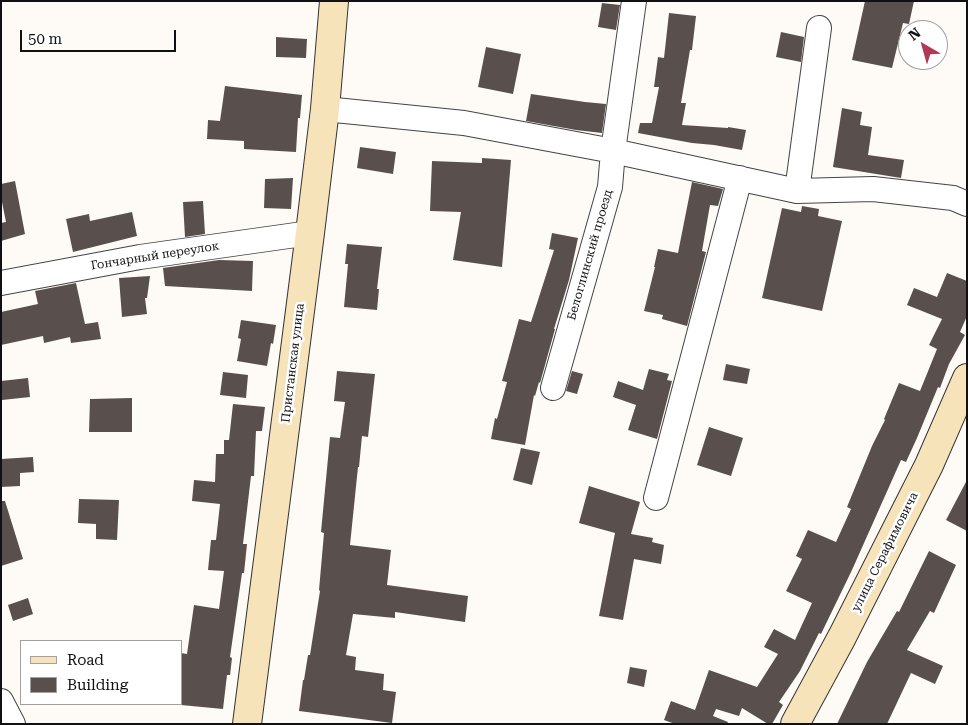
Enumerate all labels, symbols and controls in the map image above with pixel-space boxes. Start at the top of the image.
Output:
scale bar [22,20,179,52]
north arrow [898,20,948,70]
text: N [905,24,924,44]
text: 50 m [28,30,62,48]
street label: Белоглинский проезд [564,188,616,322]
street label: Гончарный переулок [90,239,220,273]
street label: Пристанская улица [279,302,307,424]
street label: улица Серафимовича [849,490,921,614]
legend [20,640,182,705]
text: Road [67,651,104,669]
text: Building [67,676,128,694]

